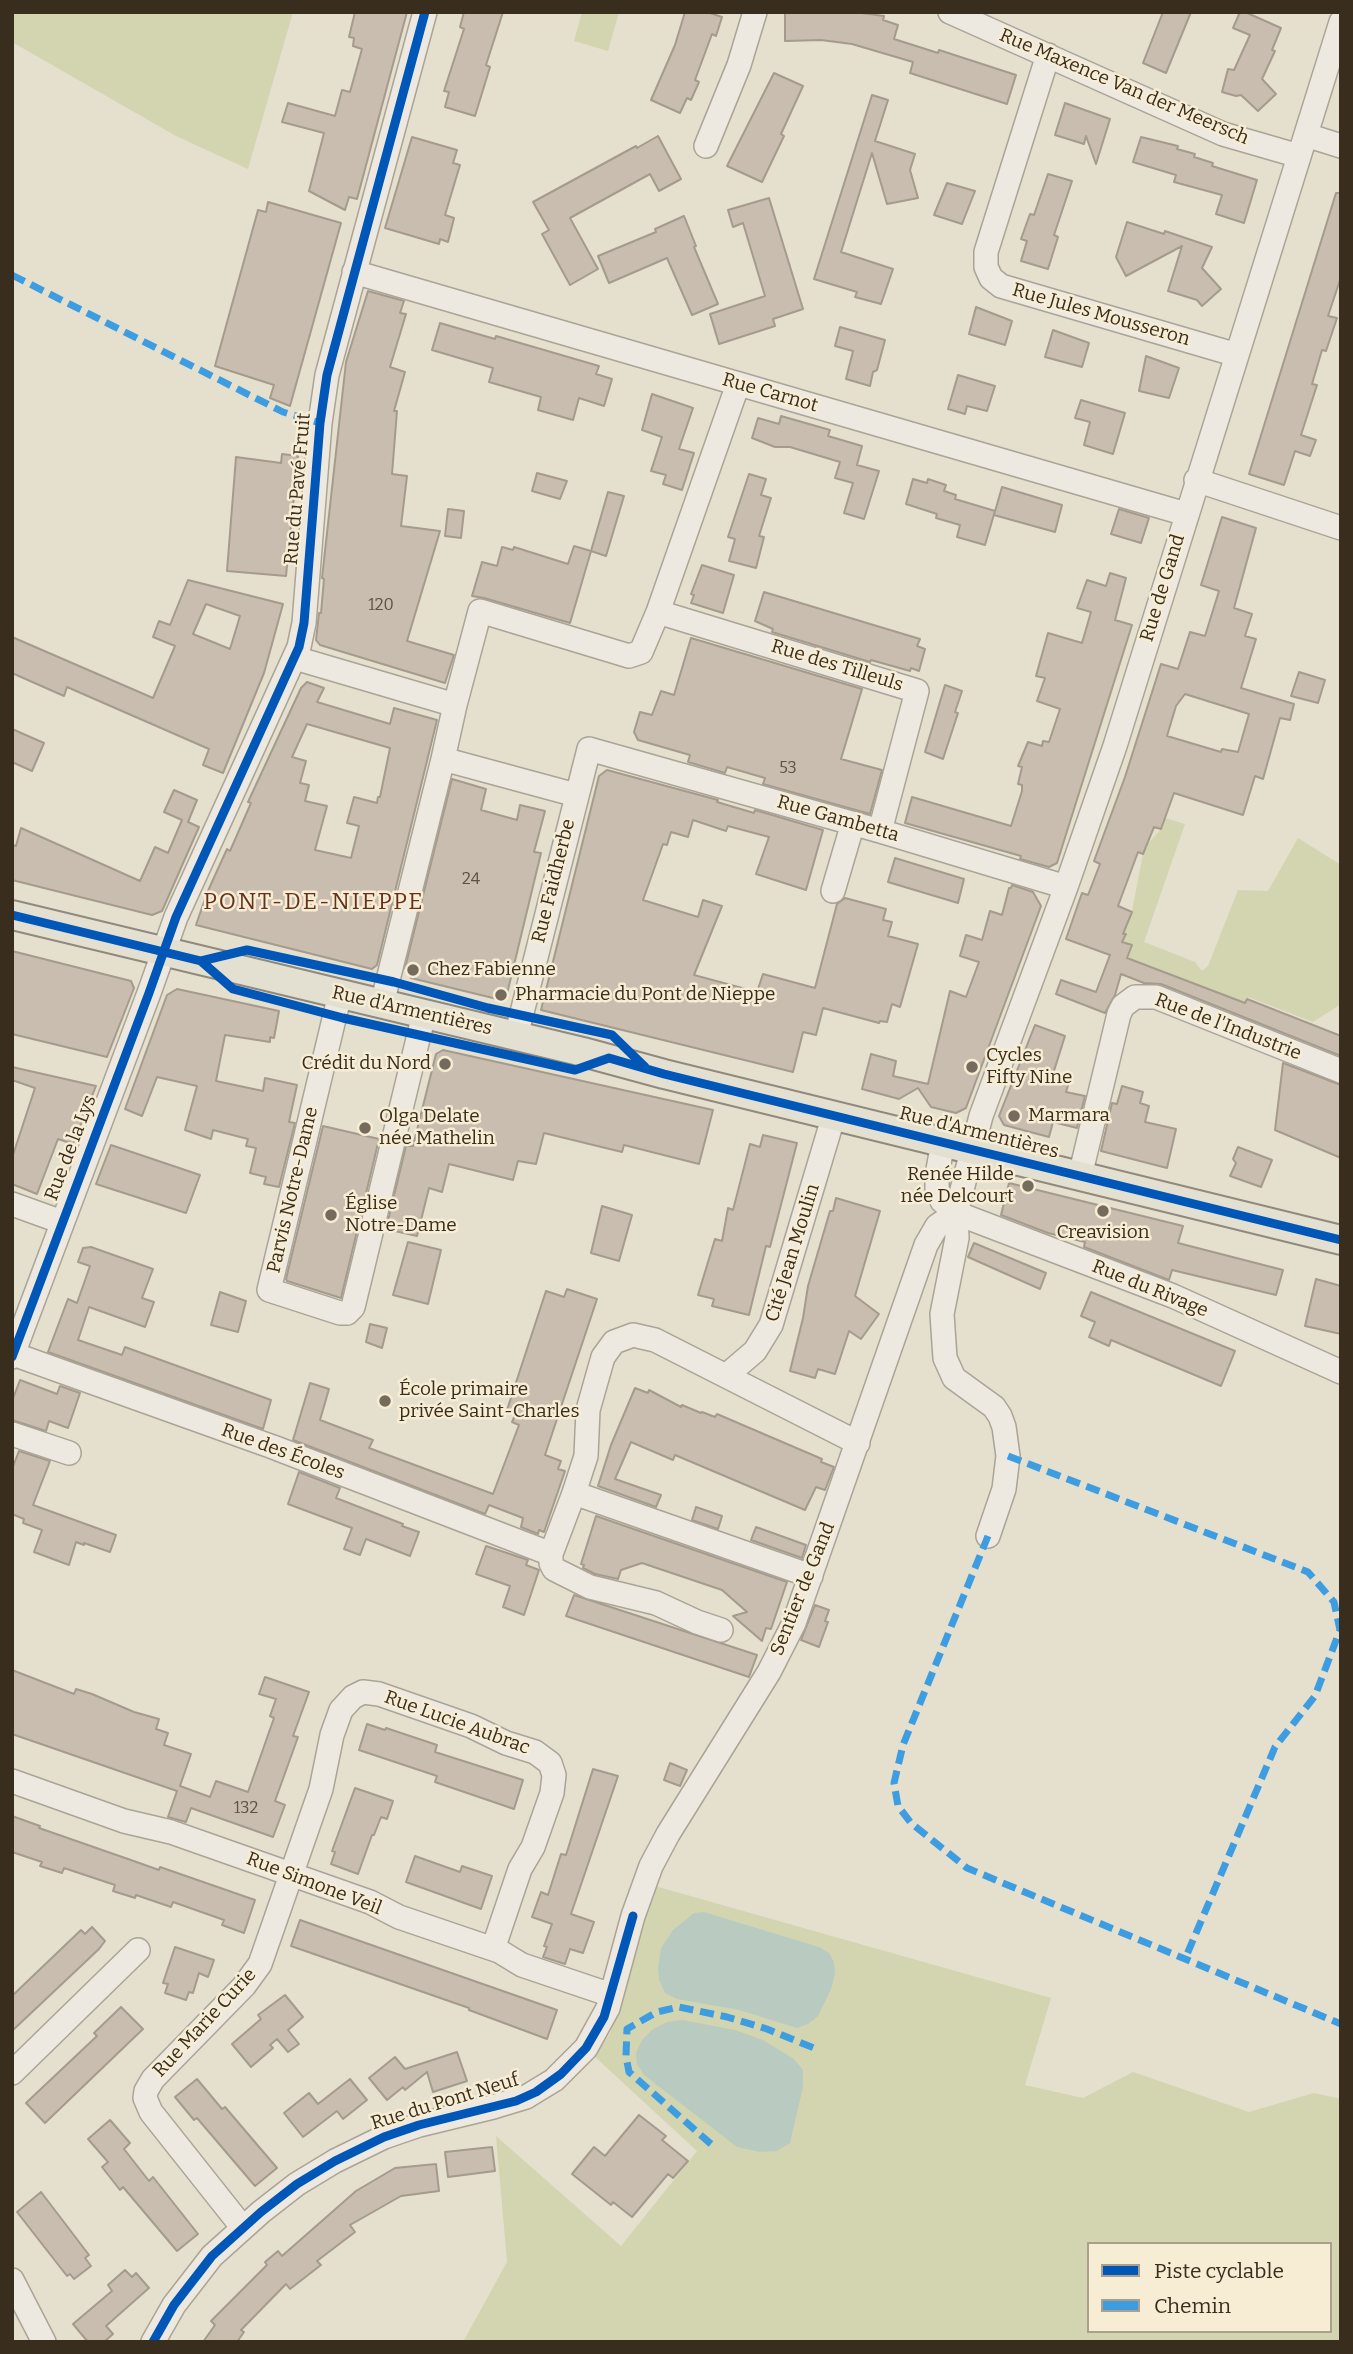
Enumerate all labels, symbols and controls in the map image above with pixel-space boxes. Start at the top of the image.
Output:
street label: Rue Maxence Van der Meersch [996,24,1252,150]
street label: Rue Jules Mousseron [1010,279,1192,351]
street label: Rue Carnot [720,368,820,418]
street label: Rue du Pavé Fruit [280,412,316,566]
street label: Rue de Gand [1136,532,1190,644]
house number: 120 [368,596,394,616]
street label: Rue des Tilleuls [768,635,906,697]
house number: 53 [779,759,797,779]
street label: Rue Gambetta [774,791,902,847]
street label: Rue Faidherbe [528,817,580,945]
house number: 24 [462,870,480,890]
district label: PONT-DE-NIEPPE [205,889,423,917]
place label: Chez Fabienne [427,959,556,981]
marker: Chez Fabienne [405,962,421,978]
street label: Rue d'Armentières [330,981,494,1041]
place label: Pharmacie du Pont de Nieppe [515,984,775,1006]
marker: Pharmacie du Pont de Nieppe [493,987,509,1003]
street label: Rue de l'Industrie [1152,989,1304,1065]
place label: Cycles Fifty Nine [986,1045,1073,1089]
place label: Crédit du Nord [302,1053,431,1075]
marker: Crédit du Nord [437,1056,453,1072]
marker: Cycles Fifty Nine [964,1059,980,1075]
street label: Rue de la Lys [40,1092,102,1204]
street label: Rue d'Armentières [897,1102,1061,1164]
street label: Parvis Notre-Dame [263,1105,323,1275]
place label: Marmara [1028,1105,1110,1127]
place label: Olga Delate née Mathelin [379,1106,495,1150]
marker: Marmara [1006,1108,1022,1124]
marker: Olga Delate née Mathelin [357,1120,373,1136]
place label: Renée Hilde née Delcourt [901,1164,1014,1208]
marker: Renée Hilde née Delcourt [1020,1178,1036,1194]
street label: Cité Jean Moulin [761,1181,825,1325]
place label: Église Notre-Dame [345,1193,457,1237]
marker: Creavision [1095,1203,1111,1219]
marker: Église Notre-Dame [323,1207,339,1223]
place label: Creavision [1056,1222,1150,1244]
street label: Rue du Rivage [1089,1255,1211,1323]
place label: École primaire privée Saint-Charles [399,1379,580,1423]
marker: École primaire privée Saint-Charles [377,1393,393,1409]
street label: Rue des Écoles [218,1419,348,1485]
street label: Sentier de Gand [766,1519,840,1659]
street label: Rue Lucie Aubrac [381,1686,533,1760]
house number: 132 [234,1799,258,1819]
street label: Rue Simone Veil [243,1848,385,1920]
street label: Rue Marie Curie [149,1964,261,2082]
street label: Rue du Pont Neuf [368,2069,522,2135]
legend [1087,2242,1332,2333]
text: Piste cyclable [1154,2258,1284,2284]
text: Chemin [1154,2293,1231,2319]

